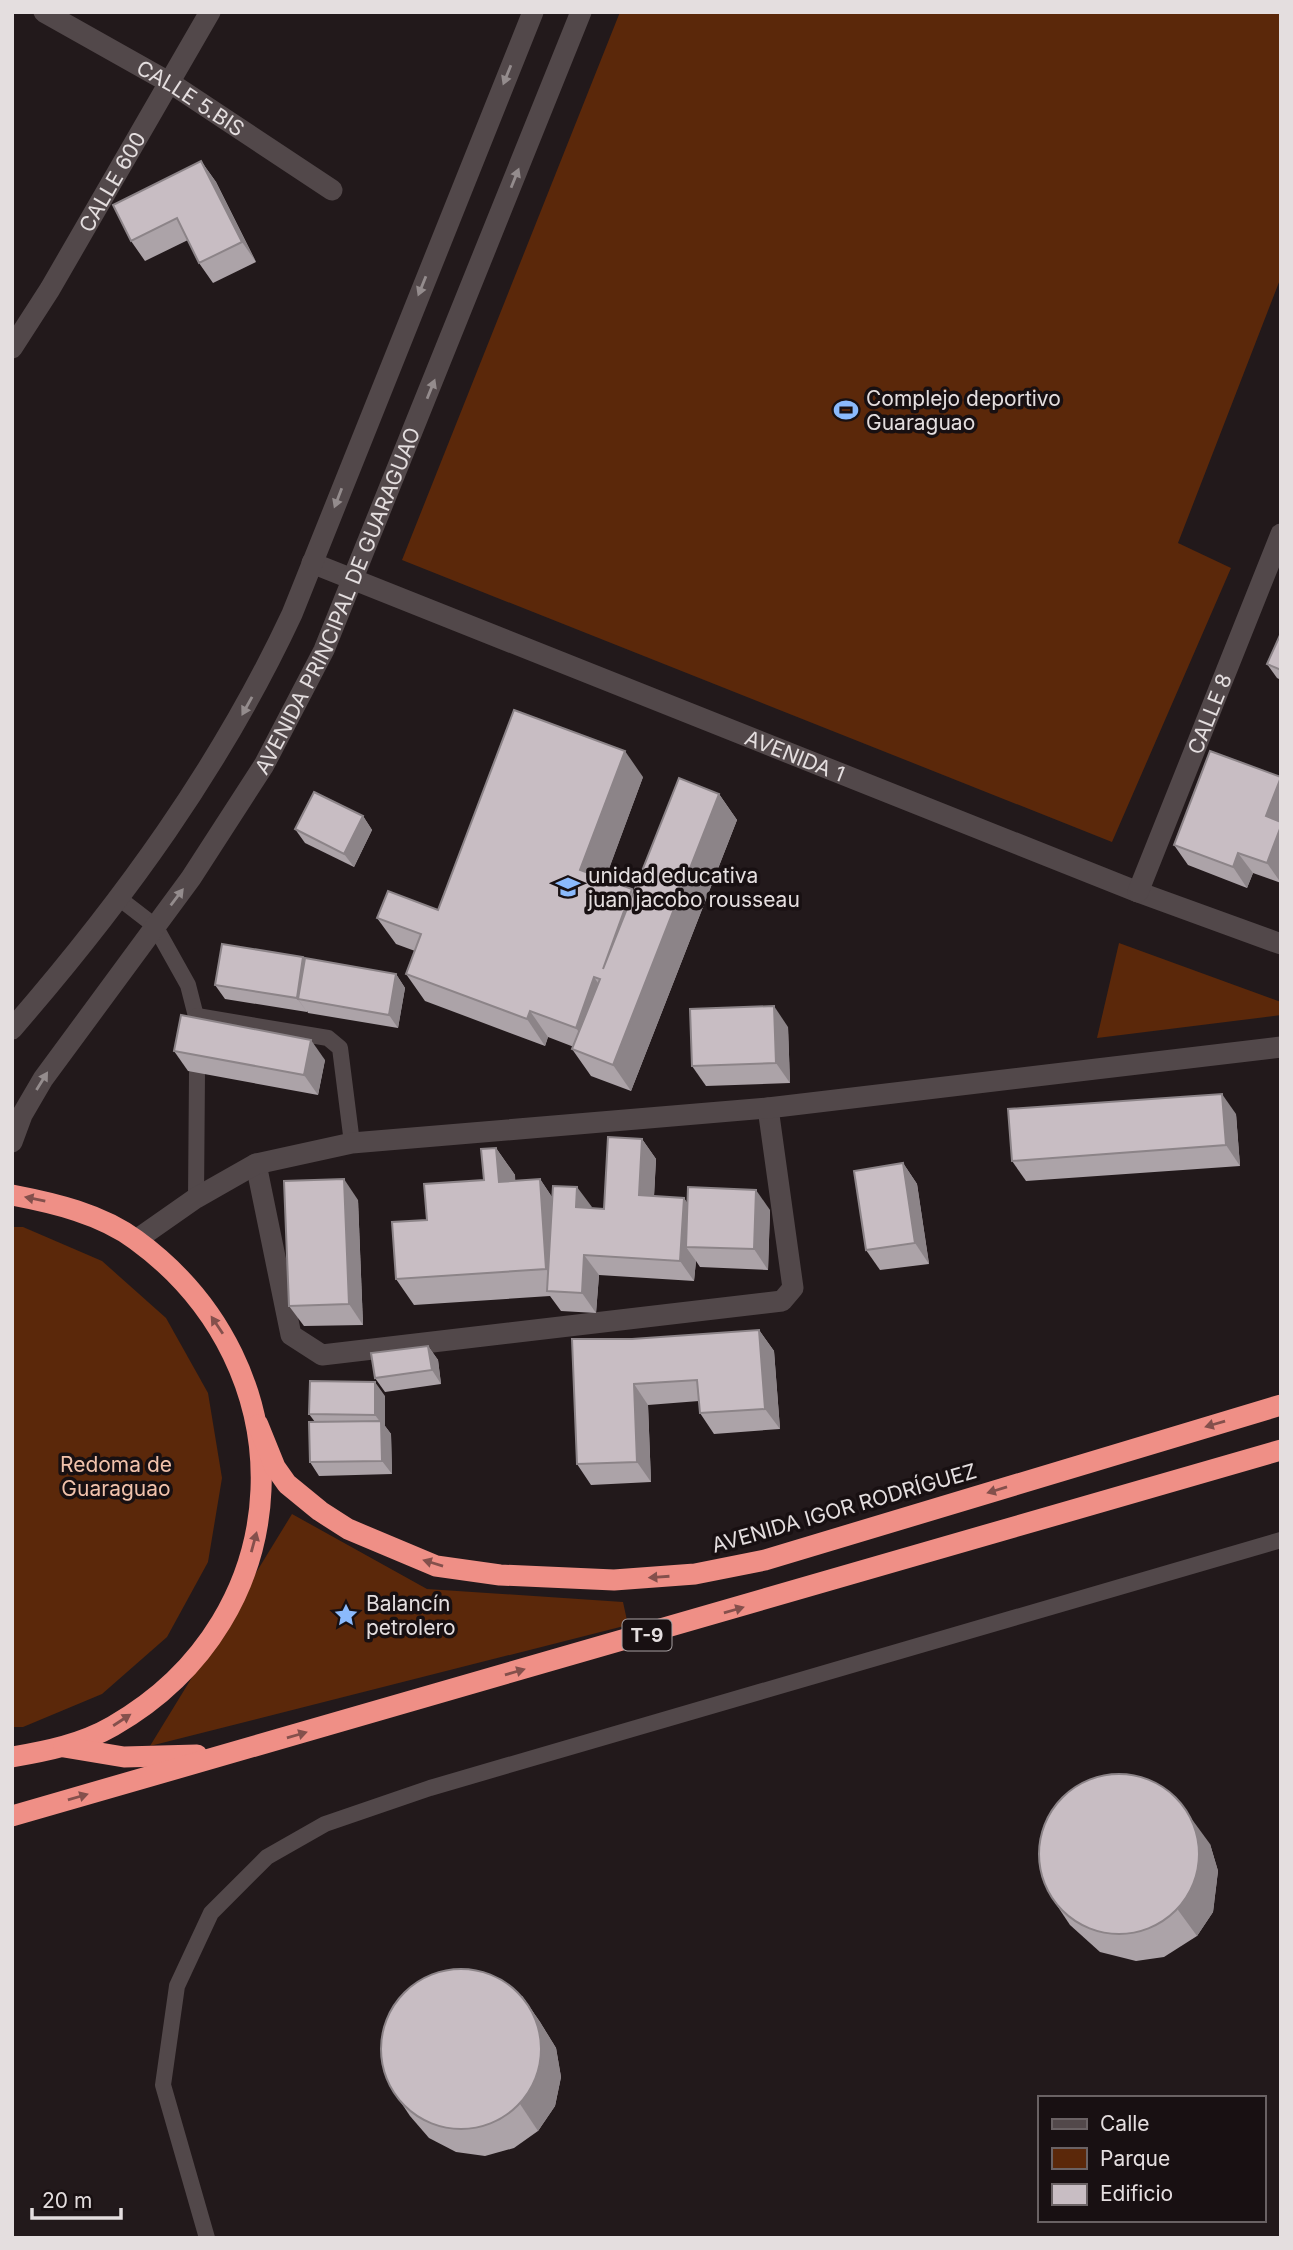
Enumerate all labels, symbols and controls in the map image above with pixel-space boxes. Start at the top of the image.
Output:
street label: CALLE 5.BIS [132,54,249,141]
one-way arrow [502,65,513,86]
street label: CALLE 600 [73,127,151,236]
one-way arrow [510,167,521,188]
one-way arrow [416,276,427,297]
one-way arrow [425,379,437,399]
place label: Complejo deportivo Guaraguao [866,386,1061,435]
sports icon: Complejo deportivo Guaraguao [832,396,860,424]
street label: AVENIDA PRINCIPAL DE GUARAGUAO [249,423,425,779]
one-way arrow [332,487,343,508]
street label: CALLE 8 [1182,670,1237,758]
one-way arrow [241,696,253,716]
street label: AVENIDA 1 [742,724,849,786]
place label: unidad educativa juan jacobo rousseau [587,863,800,912]
school or university icon: unidad educativa juan jacobo rousseau [554,873,582,901]
one-way arrow [169,889,184,907]
one-way arrow [36,1071,49,1091]
one-way arrow [24,1194,46,1205]
one-way arrow [210,1316,224,1334]
one-way arrow [1204,1419,1226,1430]
park label: Redoma de Guaraguao [60,1452,172,1501]
street label: AVENIDA IGOR RODRÍGUEZ [708,1457,979,1558]
one-way arrow [987,1485,1008,1495]
one-way arrow [250,1532,260,1553]
one-way arrow [423,1558,444,1568]
one-way arrow [648,1572,670,1583]
place label: Balancín petrolero [366,1591,456,1640]
place icon: Balancín petrolero [332,1601,360,1629]
one-way arrow [724,1604,745,1614]
road number: T-9 [622,1620,672,1651]
one-way arrow [505,1667,526,1677]
one-way arrow [113,1713,132,1726]
one-way arrow [286,1729,307,1739]
one-way arrow [68,1792,89,1802]
legend [1038,2096,1265,2222]
text: Calle [1100,2111,1150,2136]
text: Parque [1100,2146,1170,2171]
scale bar [32,2176,121,2220]
text: Edificio [1100,2181,1173,2206]
text: 20 m [42,2188,92,2213]

